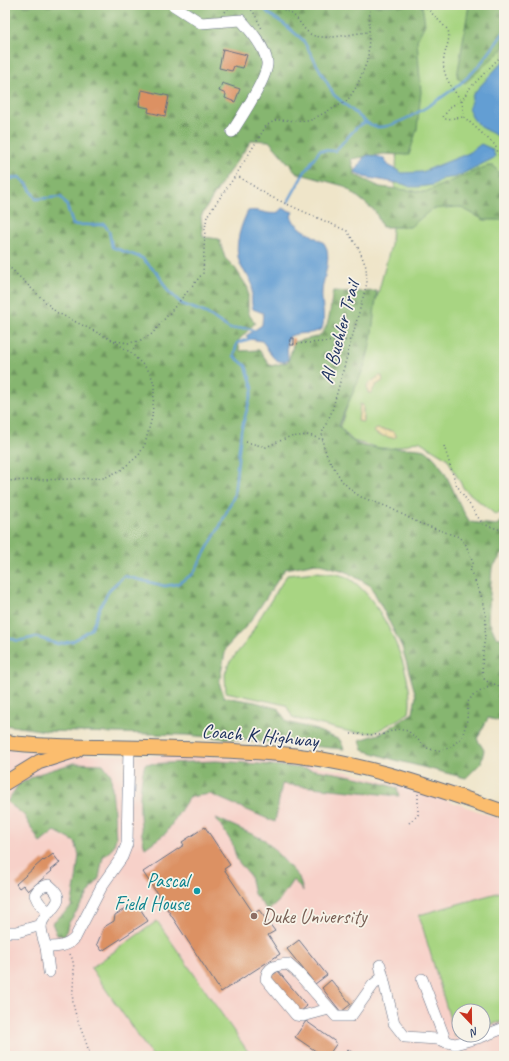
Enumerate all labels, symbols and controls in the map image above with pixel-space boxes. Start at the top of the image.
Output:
street label: Al Buehler Trail [314,275,366,386]
street label: Coach K Highway [201,718,321,753]
place label: Pascal Field House [114,868,193,916]
marker: Pascal Field House [192,886,202,896]
place label: Duke University [262,904,369,929]
marker: Duke University [249,911,259,921]
north arrow [451,1003,491,1043]
text: N [467,1025,481,1041]

